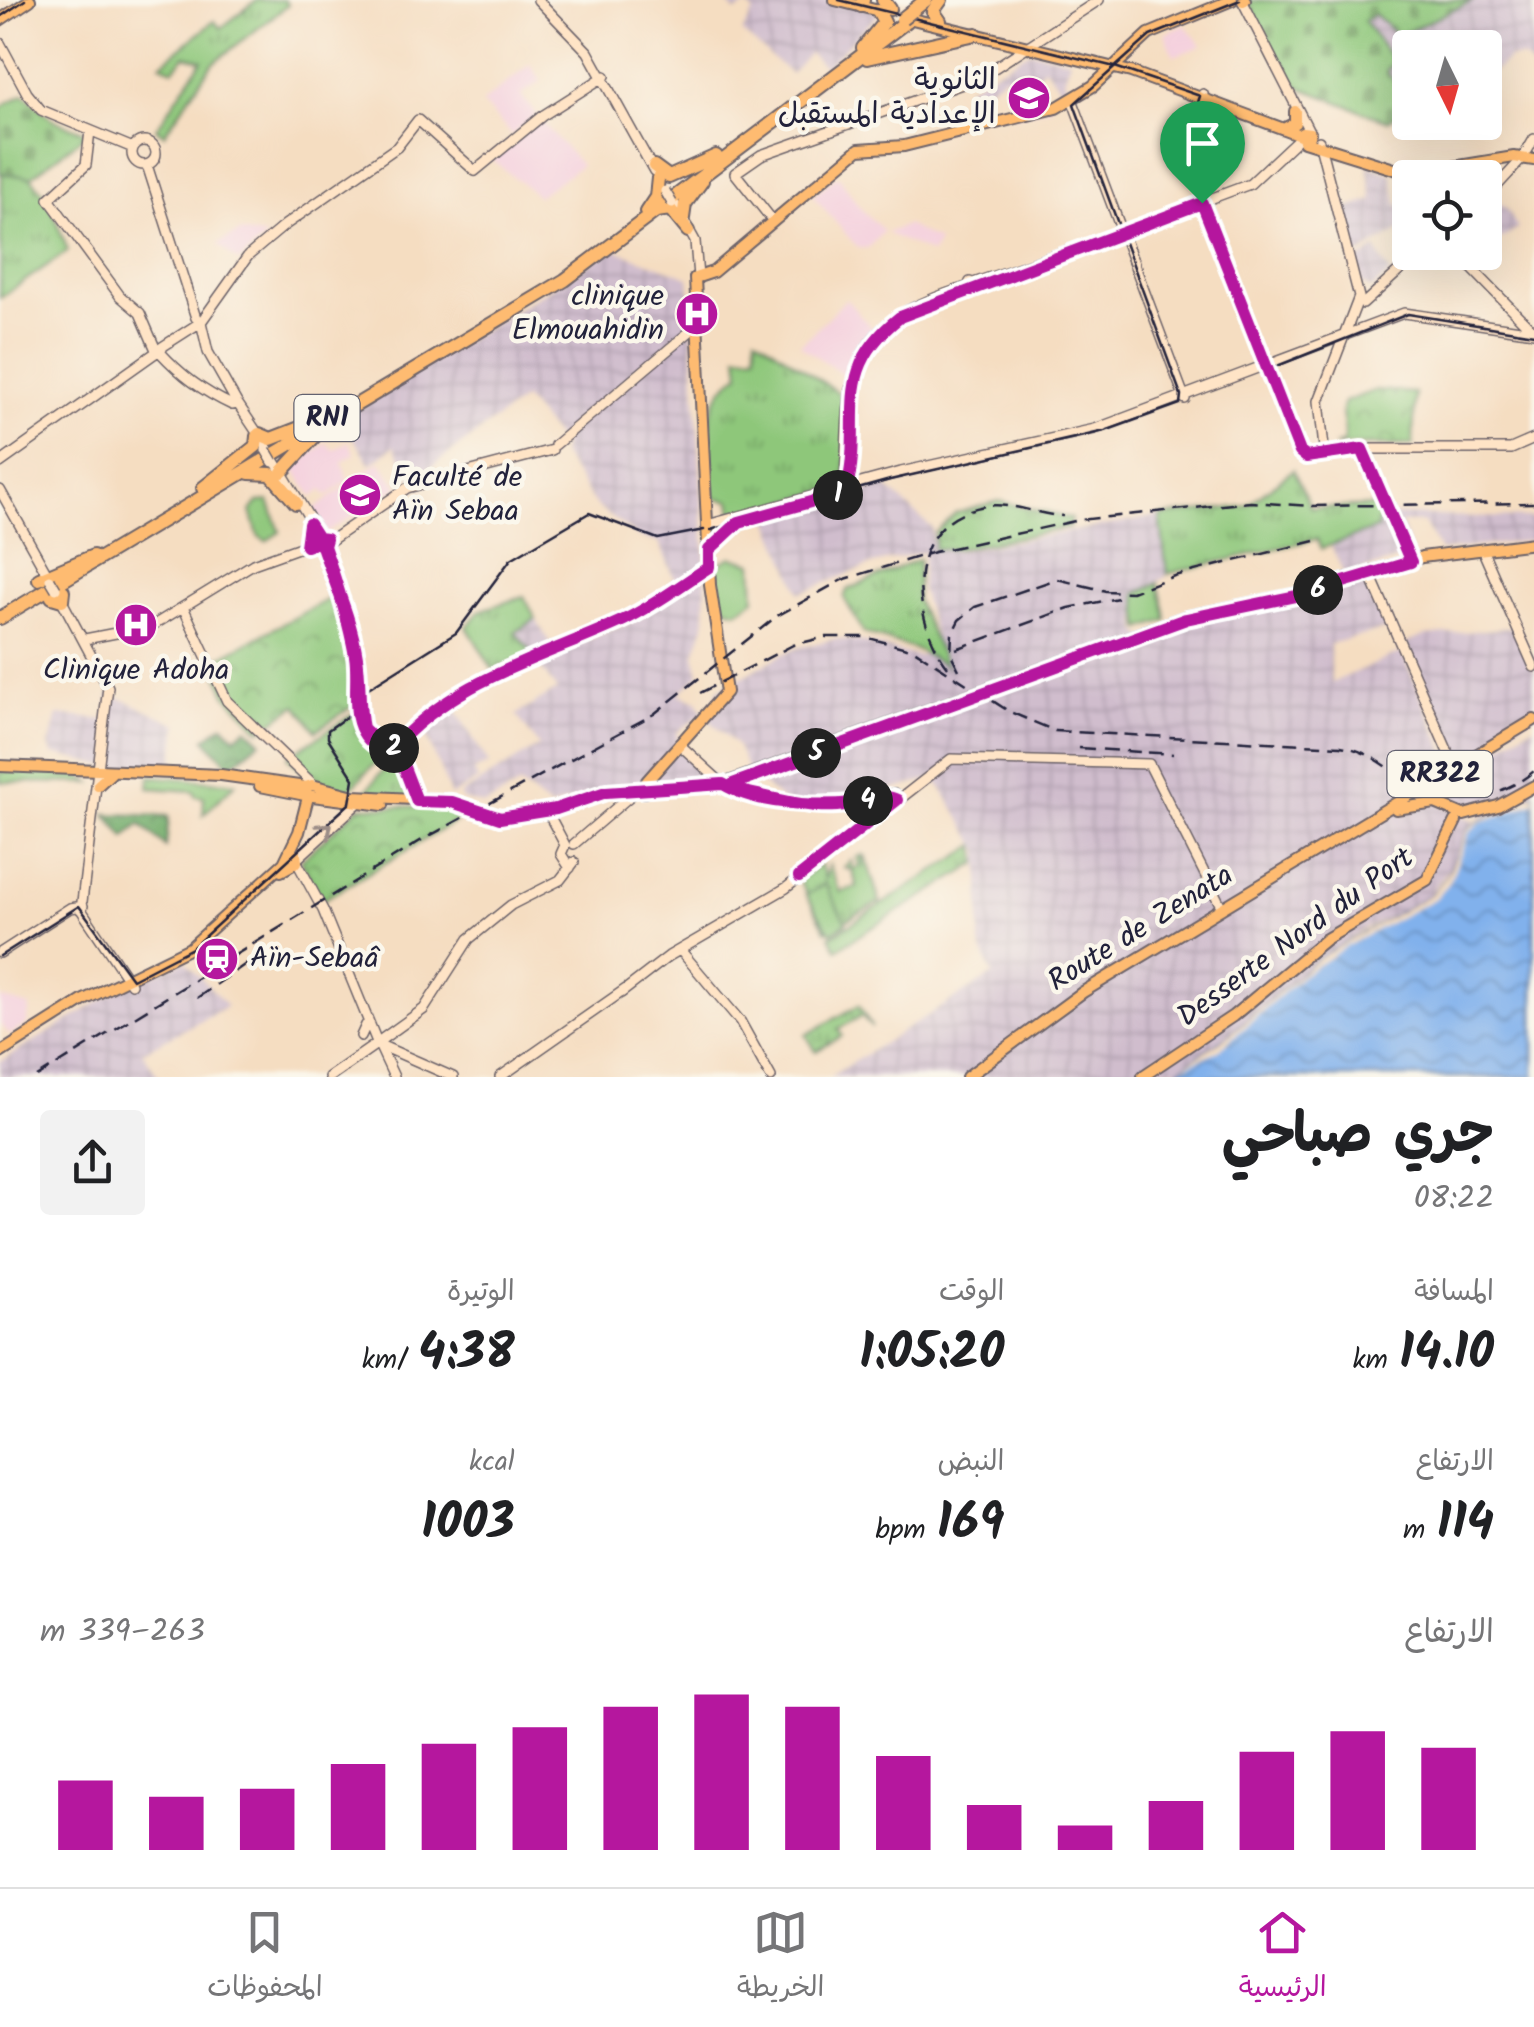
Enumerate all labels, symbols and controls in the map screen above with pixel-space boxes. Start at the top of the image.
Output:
north arrow [1392,30,1502,140]
map controls [1392,30,1502,270]
place label: الثانوية الإعدادية المستقبل [778,57,996,139]
school or university icon: الثانوية الإعدادية المستقبل [1006,75,1052,121]
pin [1160,101,1245,204]
icon: arrive [1175,116,1230,171]
button: locate [1392,160,1502,270]
place label: clinique Elmouahidin [512,273,664,355]
hospital icon: clinique Elmouahidin [674,291,720,337]
road number: RN1 [294,395,360,441]
place label: Faculté de Aïn Sebaa [392,454,522,536]
pin: 1 [813,470,863,520]
school or university icon: Faculté de Aïn Sebaa [337,472,383,518]
text: 1 [834,472,842,517]
pin: 6 [1293,565,1343,615]
text: 6 [1310,567,1326,612]
hospital icon: Clinique Adoha [113,602,159,648]
place label: Clinique Adoha [43,647,229,695]
pin: 2 [369,723,419,773]
text: 2 [386,725,402,770]
pin: 5 [791,728,841,778]
text: 5 [809,730,823,775]
road number: RR322 [1388,751,1492,797]
pin: 4 [843,776,893,826]
text: 4 [860,778,876,823]
one-way arrow [314,823,333,841]
street label: Desserte Nord du Port [1168,835,1425,1040]
street label: Route de Zenata [1039,853,1243,1005]
place label: Aïn-Sebaâ [250,935,380,983]
station icon: Aïn-Sebaâ [194,936,240,982]
text: جري صباحي [1222,1093,1494,1180]
button: share [40,1110,145,1215]
text: 08:22 [1414,1174,1494,1225]
text: الوتيرة [447,1270,515,1315]
text: الوقت [939,1270,1004,1315]
text: المسافة [1414,1270,1494,1315]
text: 4:38 [418,1315,515,1395]
text: 1:05:20 [859,1315,1004,1395]
text: 14.10 [1399,1315,1494,1395]
text: /km [362,1338,418,1383]
text: km [1352,1338,1399,1383]
text: kcal [469,1440,515,1485]
text: النبض [937,1440,1004,1485]
text: الارتفاع [1415,1440,1494,1485]
text: 1003 [421,1485,515,1565]
text: 169 [937,1485,1004,1565]
text: 114 [1437,1485,1494,1565]
text: bpm [875,1508,937,1553]
text: m [1403,1508,1437,1553]
text: 263–339 m [40,1607,205,1658]
text: الارتفاع [1404,1608,1494,1659]
tab: المحفوظات [207,1905,323,2011]
tab: الخريطة [737,1905,824,2011]
tab: الرئيسية [1239,1905,1327,2011]

